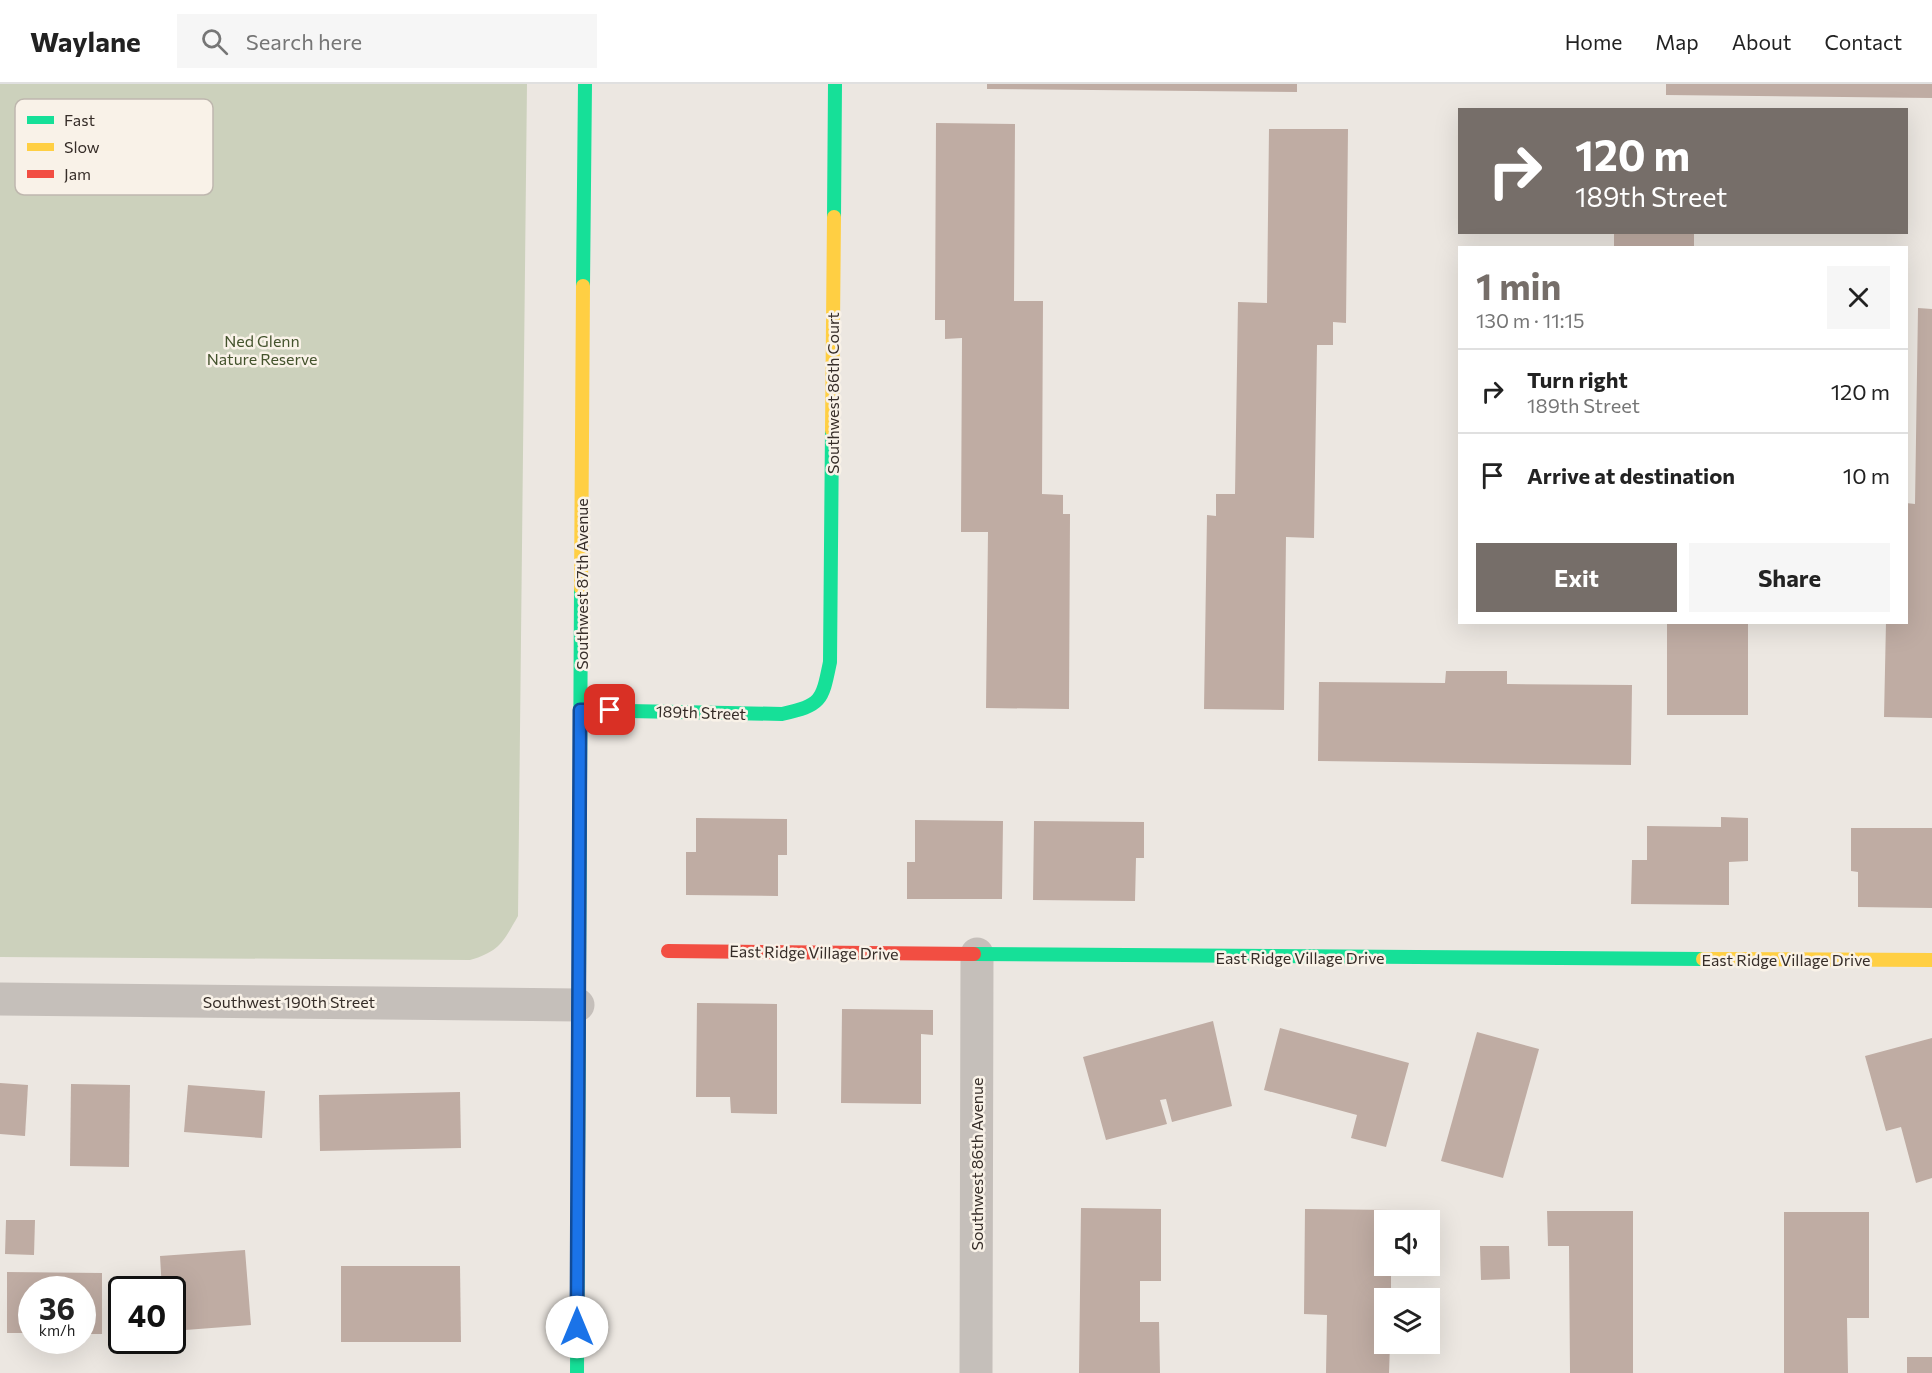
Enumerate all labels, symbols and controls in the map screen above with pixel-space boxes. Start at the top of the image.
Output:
search box [177,14,597,68]
text: Waylane [30,24,141,58]
icon: search [198,25,231,58]
text: Search here [246,28,362,55]
text: Home [1565,29,1622,54]
text: Map [1655,29,1699,54]
text: About [1732,29,1791,54]
text: Contact [1824,29,1902,54]
legend [15,99,213,195]
text: Fast [64,110,95,129]
text: 120 m [1575,128,1690,180]
icon: right [1476,132,1554,210]
text: Slow [64,137,100,156]
text: Jam [64,164,91,183]
text: 189th Street [1575,180,1727,213]
text: 1 min [1476,263,1561,307]
button: close [1827,266,1890,329]
text: 130 m · 11:15 [1476,308,1585,332]
street label: Southwest 86th Court [823,312,842,474]
park label: Ned Glenn Nature Reserve [207,331,317,368]
text: Turn right [1527,366,1628,393]
icon: right [1476,375,1509,408]
text: 120 m [1831,378,1890,405]
text: 189th Street [1527,393,1640,417]
icon: arrive [1476,459,1509,492]
text: Arrive at destination [1527,462,1735,489]
text: 10 m [1843,462,1890,489]
street label: Southwest 87th Avenue [572,498,591,670]
button: Exit [1476,543,1677,612]
button: Share [1689,543,1890,612]
pin [584,684,635,735]
icon: arrive [593,693,626,726]
street label: 189th Street [656,701,747,723]
street label: East Ridge Village Drive [729,941,899,963]
street label: East Ridge Village Drive [1215,948,1385,967]
street label: East Ridge Village Drive [1701,950,1871,969]
street label: Southwest 190th Street [203,992,376,1011]
street label: Southwest 86th Avenue [967,1078,986,1250]
map controls [1374,1210,1440,1354]
button: sound [1374,1210,1440,1276]
speed limit sign: 40 [108,1276,186,1354]
button: layers [1374,1288,1440,1354]
text: 36 [39,1289,75,1326]
position arrow [545,1295,609,1359]
text: km/h [39,1321,75,1339]

